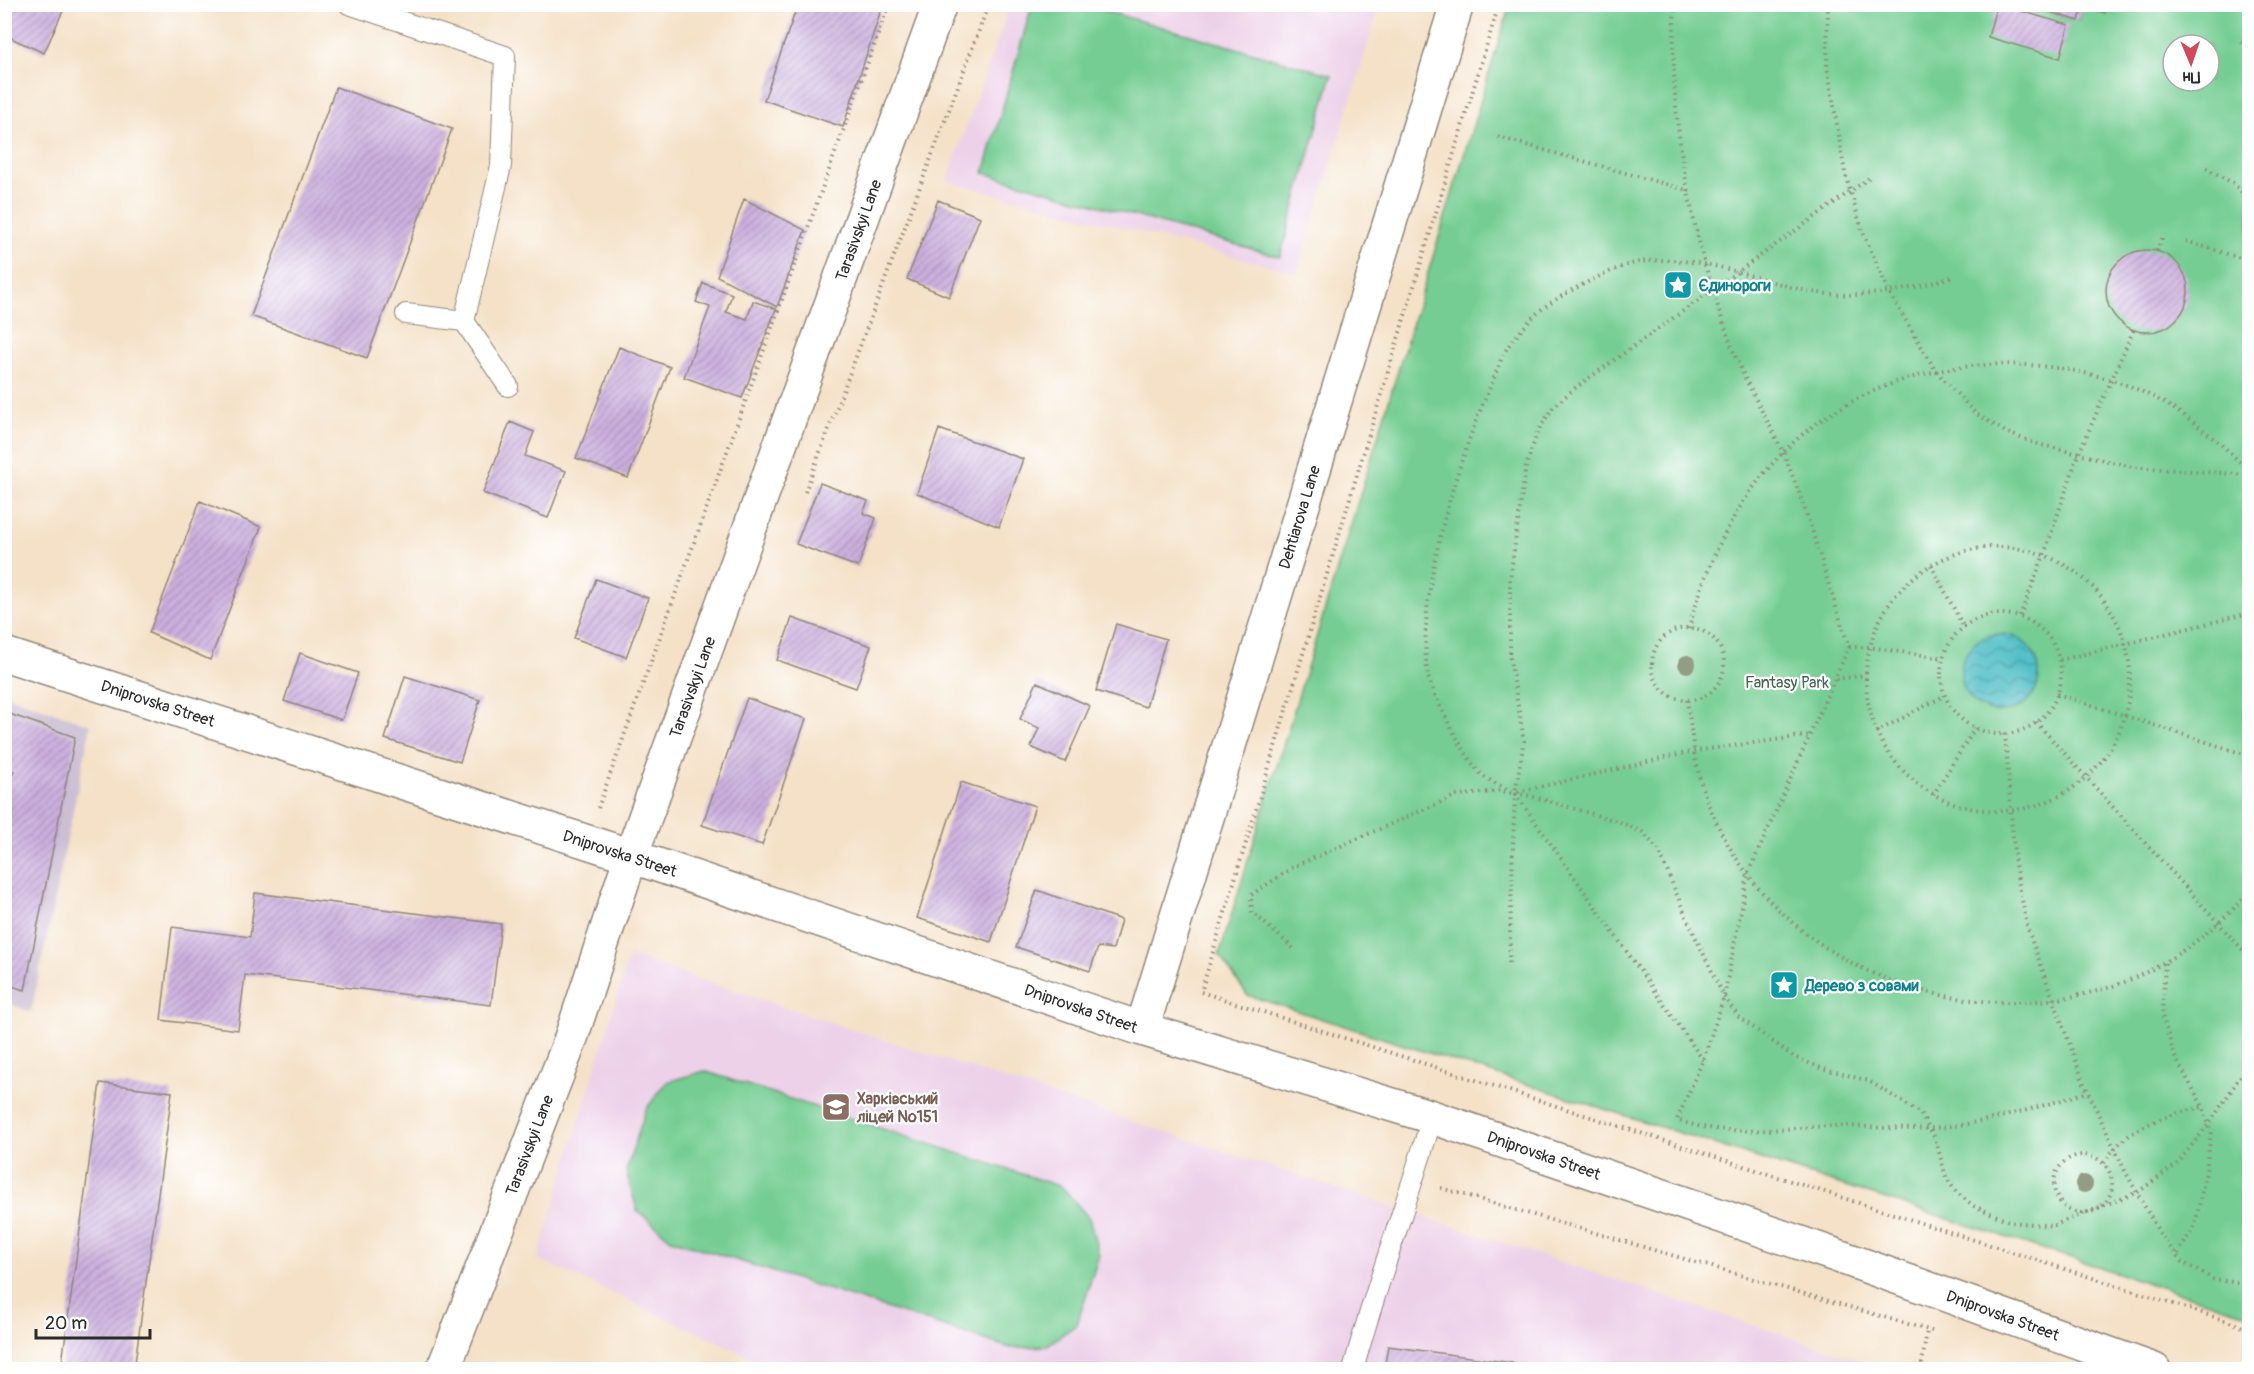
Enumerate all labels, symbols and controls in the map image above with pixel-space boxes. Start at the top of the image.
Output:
north arrow [2161,33,2221,93]
text: Пн [2182,67,2201,87]
street label: Tarasivskyi Lane [831,177,887,284]
place icon: Єдинороги [1662,269,1694,301]
place label: Єдинороги [1699,276,1771,296]
street label: Dehtiarova Lane [1275,463,1325,571]
street label: Tarasivskyi Lane [665,634,721,741]
park label: Fantasy Park [1745,673,1829,693]
street label: Dniprovska Street [98,676,218,732]
street label: Dniprovska Street [560,826,680,882]
place icon: Дерево з совами [1768,969,1800,1001]
place label: Дерево з совами [1804,976,1920,996]
street label: Dniprovska Street [1021,980,1141,1038]
place label: Харківський ліцей №151 [856,1089,938,1127]
school or university icon: Харківський ліцей №151 [820,1091,852,1123]
street label: Tarasivskyi Lane [502,1092,558,1198]
street label: Dniprovska Street [1484,1127,1604,1185]
street label: Dniprovska Street [1943,1286,2062,1346]
scale bar [36,1302,150,1340]
text: 20 m [45,1312,87,1335]

